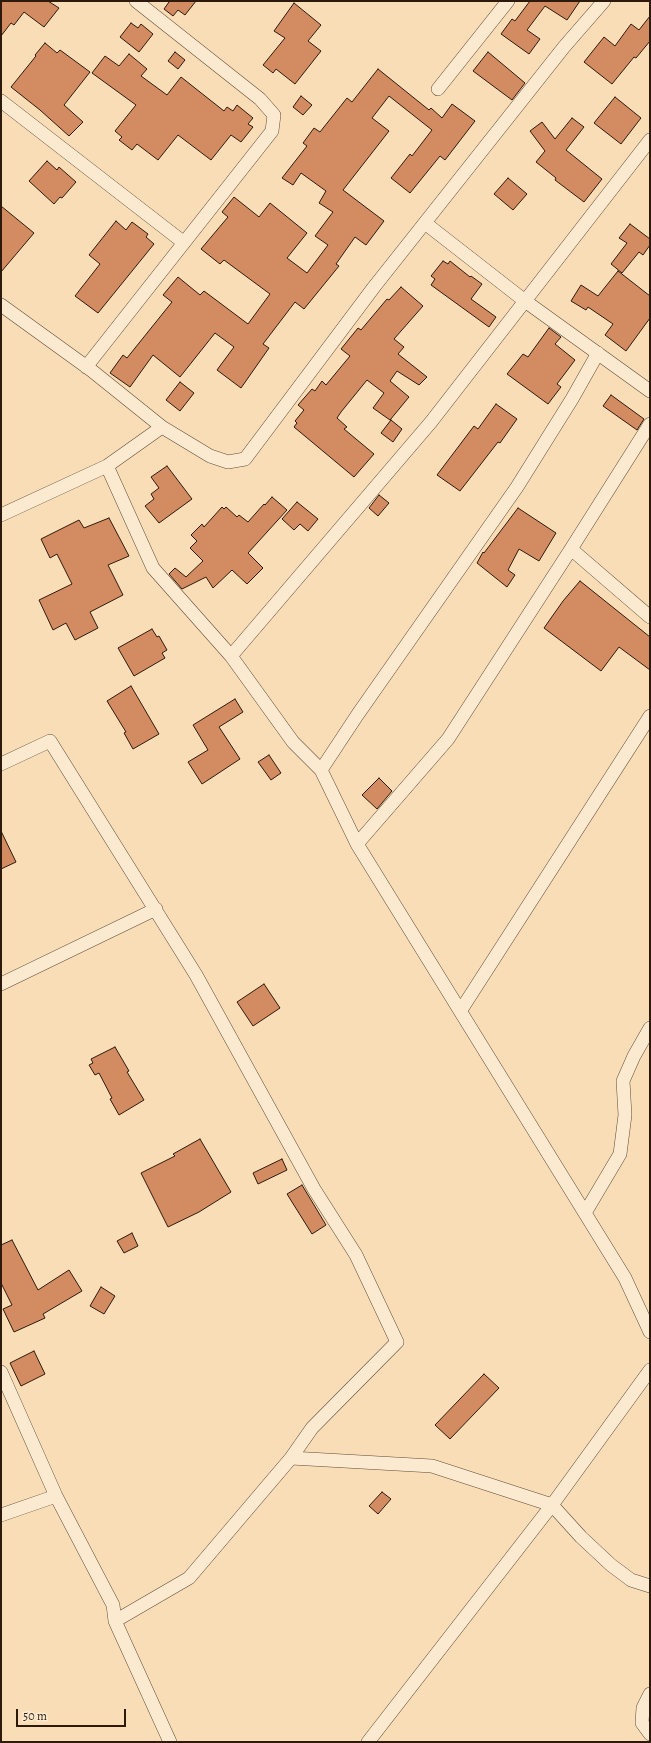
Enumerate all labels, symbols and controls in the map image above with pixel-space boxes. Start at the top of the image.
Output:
scale bar [18,1701,128,1727]
text: 50 m [23,1708,47,1724]

